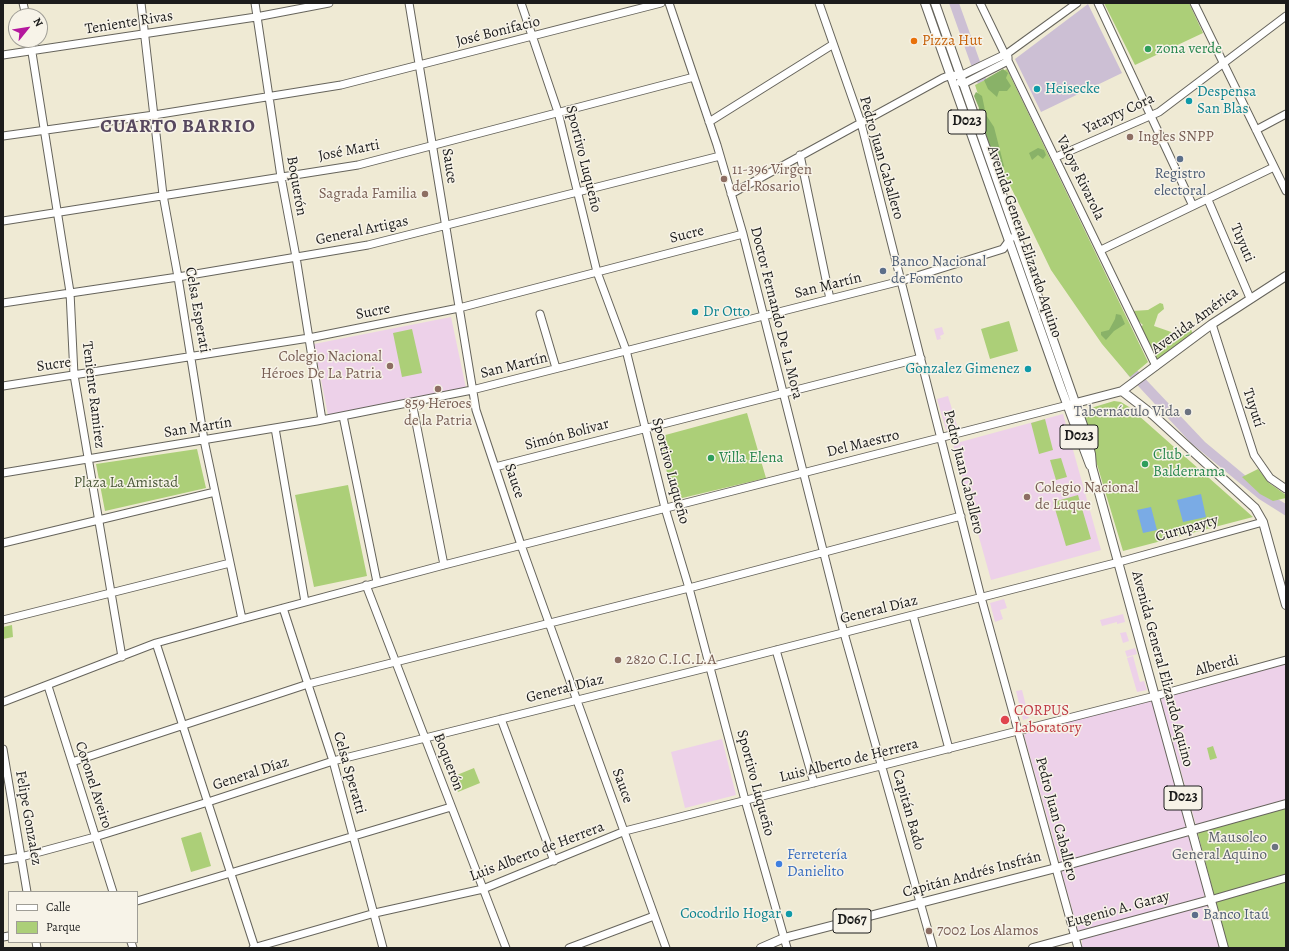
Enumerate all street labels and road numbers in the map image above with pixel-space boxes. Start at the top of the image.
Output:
street label: Teniente Rivas [84,7,174,39]
street label: José Bonifacio [454,13,542,51]
street label: Yatayty Cora [1081,90,1157,138]
street label: Pedro Juan Caballero [855,94,907,222]
street label: Sportivo Luqueño [561,104,605,214]
road number: D023 [948,110,986,134]
street label: Valoys Rivarola [1052,133,1108,223]
street label: José Marti [317,136,381,166]
street label: Avenida General Elizardo Aquino [983,144,1065,340]
street label: Sauce [437,147,461,185]
street label: Boquerón [282,155,310,217]
street label: General Artigas [314,212,410,250]
street label: Tuyuti [1226,221,1258,265]
street label: Sucre [668,222,706,248]
street label: Doctor Fernando De La Mora [746,225,806,401]
street label: Celsa Esperati [181,266,213,354]
street label: San Martín [793,269,863,303]
street label: Avenida América [1148,283,1242,359]
street label: Sucre [354,300,392,324]
street label: Teniente Ramirez [77,340,109,450]
street label: San Martín [479,349,549,383]
street label: Sucre [36,354,72,376]
street label: Tuyutí [1238,386,1268,430]
street label: Pedro Juan Caballero [939,408,987,536]
street label: San Martín [163,414,233,442]
street label: Simón Bolivar [523,415,611,455]
street label: Sportivo Luqueño [647,416,693,526]
road number: D023 [1060,425,1098,449]
street label: Del Maestro [825,426,901,462]
street label: Sauce [500,461,528,501]
street label: Curupayty [1154,511,1220,547]
street label: Avenida General Elizardo Aquino [1127,569,1197,769]
street label: General Díaz [838,592,920,628]
street label: Alberdi [1193,652,1241,680]
street label: General Díaz [524,671,606,707]
street label: Sportivo Luqueño [732,728,778,838]
street label: Celsa Speratti [329,730,369,816]
street label: Boquerón [429,731,467,793]
street label: Luis Alberto de Herrera [778,735,920,787]
street label: Coronel Aveiro [71,739,115,831]
street label: General Díaz [211,753,291,795]
street label: Pedro Juan Caballero [1031,755,1081,883]
street label: Sauce [607,766,637,806]
street label: Capitán Bado [888,768,928,852]
street label: Felipe Gonzalez [11,769,45,867]
road number: D023 [1164,786,1202,810]
street label: Luis Alberto de Herrera [467,818,607,886]
street label: Capitán Andrés Insfrán [901,848,1043,902]
street label: Eugenio A. Garay [1065,888,1171,932]
road number: D067 [833,909,871,933]

